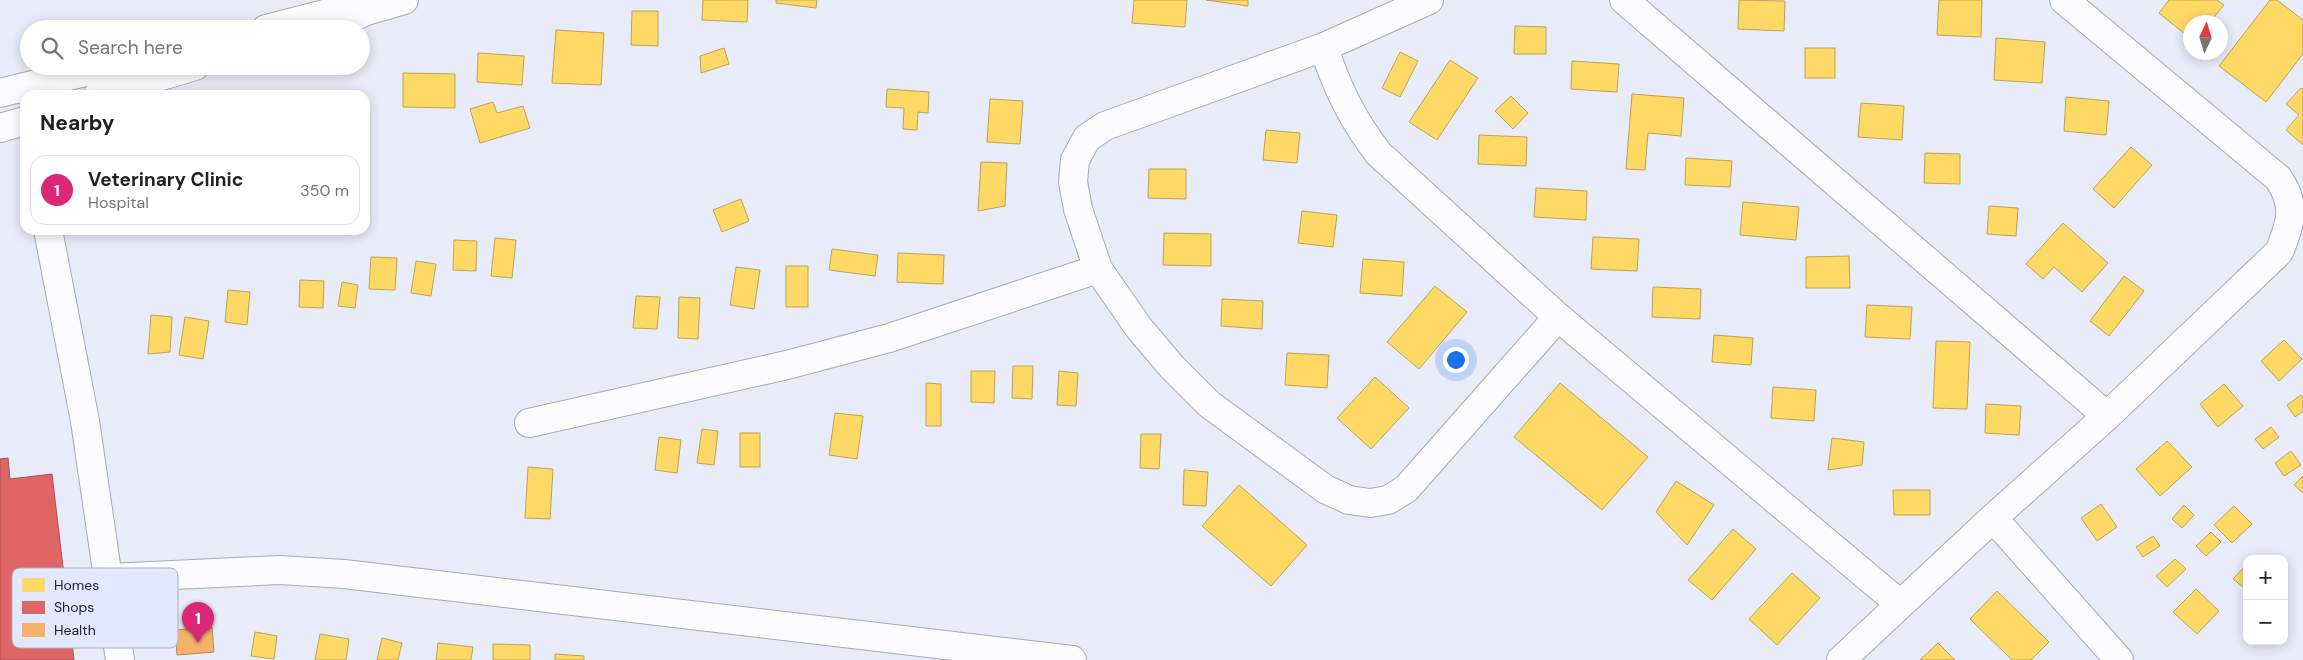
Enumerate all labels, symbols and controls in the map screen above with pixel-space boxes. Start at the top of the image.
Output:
north arrow [2183,15,2228,60]
search box [20,20,370,75]
icon: search [38,34,66,62]
text: Search here [78,35,183,60]
text: Nearby [40,109,114,137]
text: Veterinary Clinic [88,167,243,192]
text: 1 [54,180,60,201]
text: 350 m [300,180,349,201]
text: Hospital [88,192,149,213]
your location [1443,347,1469,373]
map controls [2243,555,2288,645]
button: + [2243,555,2288,600]
legend [12,568,178,648]
text: Homes [54,576,99,594]
text: Shops [54,598,94,616]
button: − [2243,600,2288,645]
pin: 1 [182,602,214,643]
text: Health [54,621,96,639]

